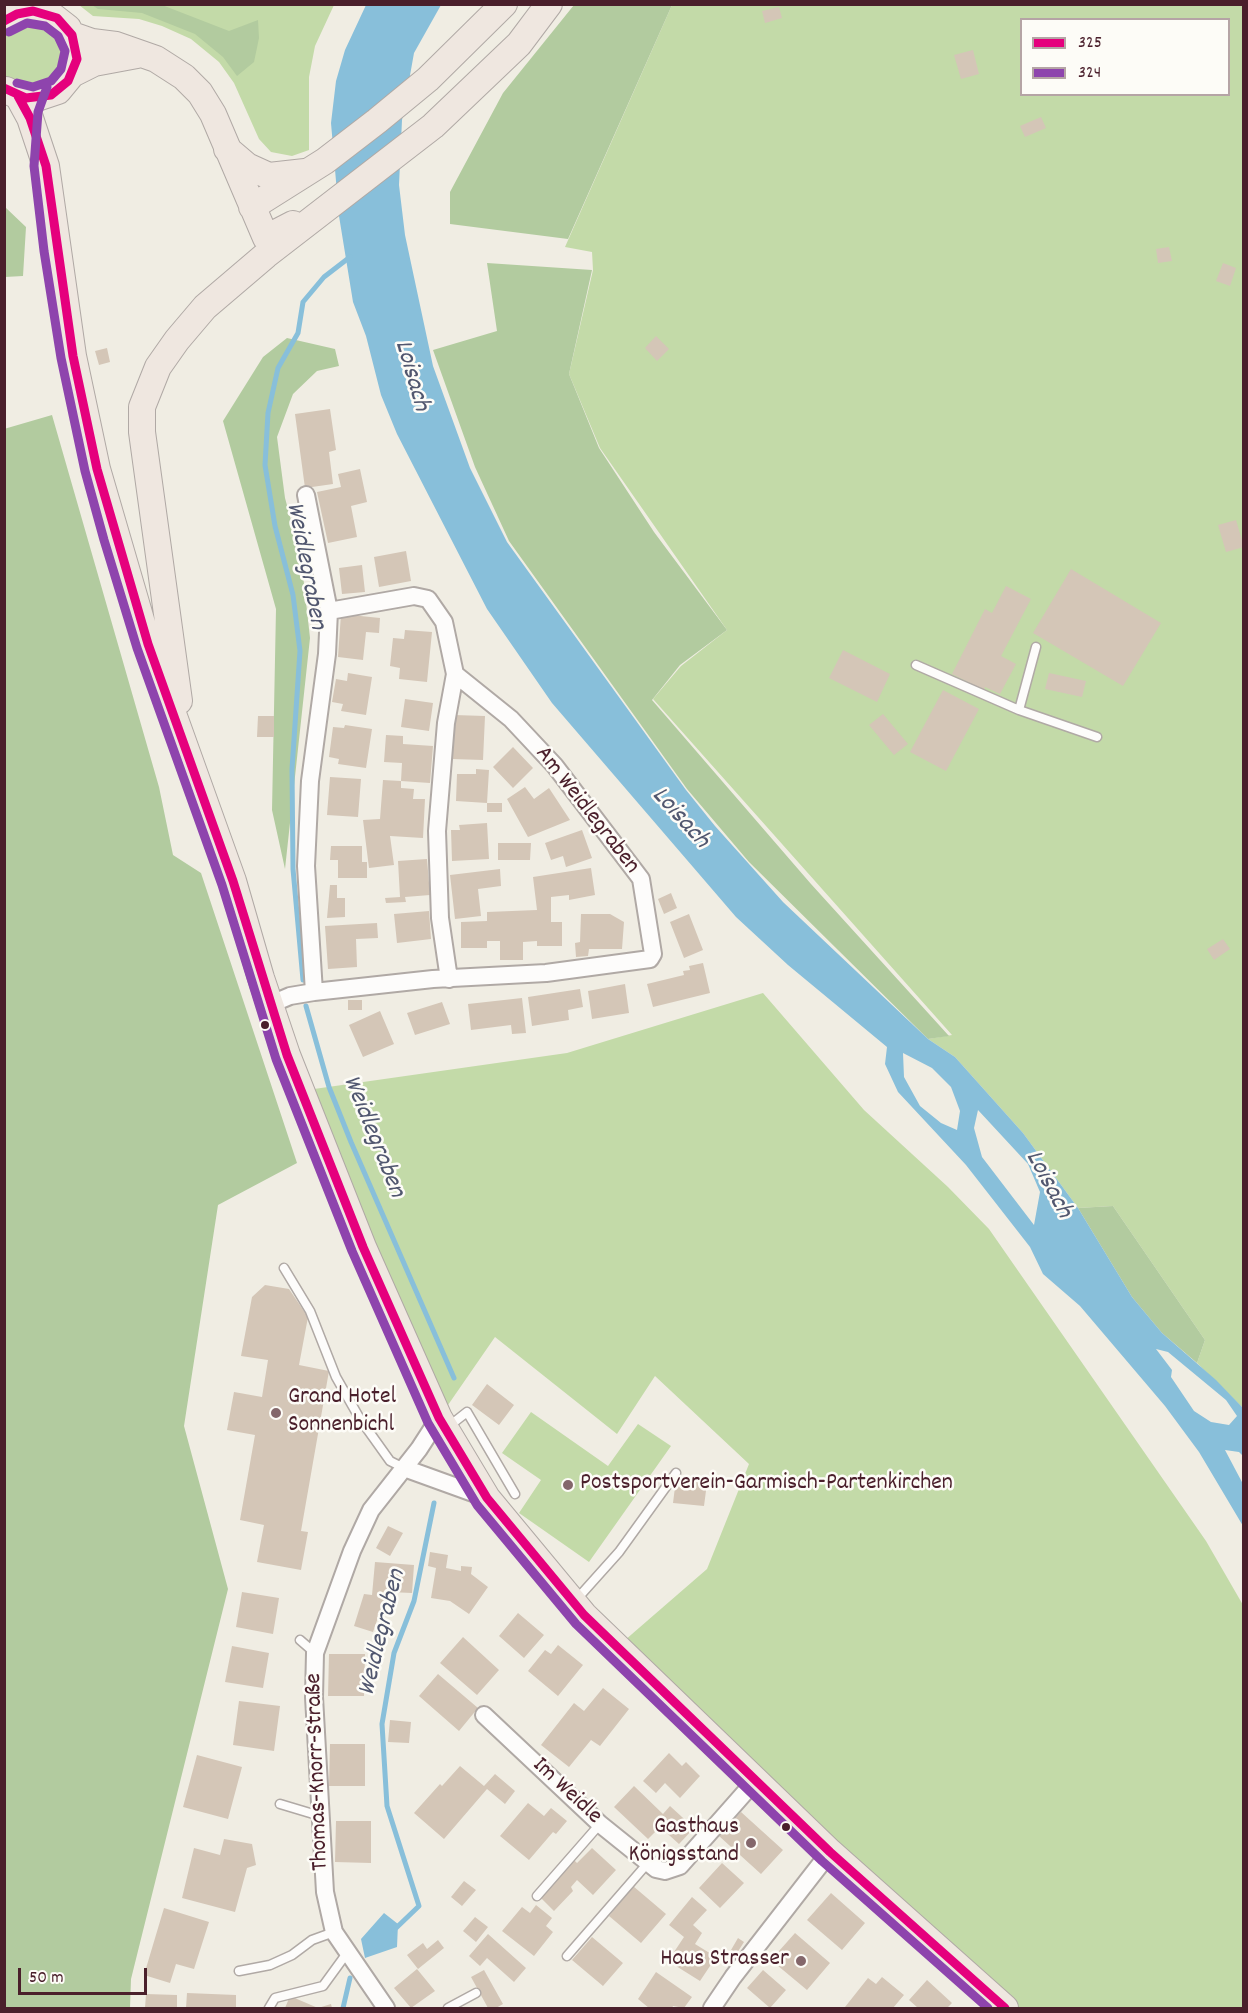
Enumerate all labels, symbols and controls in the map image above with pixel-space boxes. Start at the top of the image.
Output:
legend [1020,18,1230,96]
text: 325 [1078,31,1102,56]
text: 324 [1078,61,1101,86]
water label: Loisach [385,337,435,415]
water label: Weidlegraben [276,500,332,632]
street label: Am Weidlegraben [527,741,645,881]
water label: Loisach [643,782,715,856]
unlabelled marker [259,1019,271,1031]
water label: Weidlegraben [333,1071,411,1203]
water label: Loisach [1016,1146,1078,1224]
place label: Grand Hotel Sonnenbichl [288,1385,396,1441]
marker: Grand Hotel Sonnenbichl [269,1406,283,1420]
place label: Postsportverein-Garmisch-Partenkirchen [580,1471,953,1499]
marker: Postsportverein-Garmisch-Partenkirchen [561,1478,575,1492]
water label: Weidlegraben [353,1567,415,1699]
street label: Thomas-Knorr-Straße [301,1673,337,1871]
street label: Im Weidle [525,1752,607,1832]
place label: Gasthaus Königsstand [629,1815,739,1871]
unlabelled marker [780,1821,792,1833]
marker: Gasthaus Königsstand [744,1836,758,1850]
place label: Haus Strasser [660,1947,789,1975]
marker: Haus Strasser [794,1954,808,1968]
scale bar [21,1956,150,1994]
text: 50 m [29,1966,64,1991]

